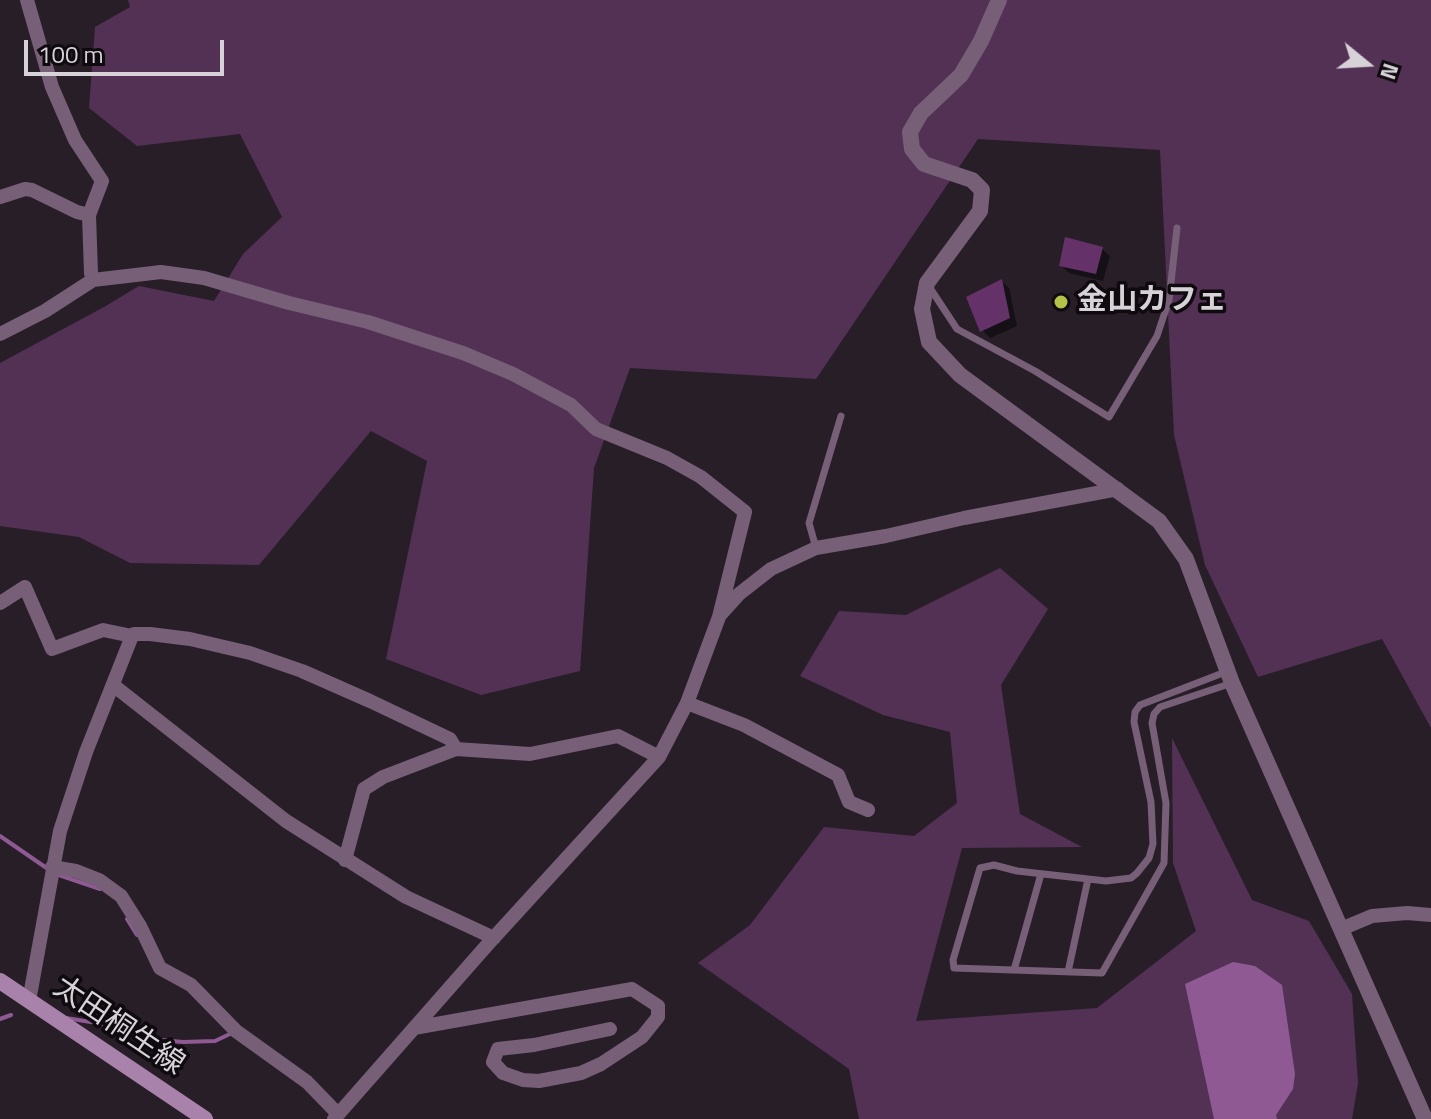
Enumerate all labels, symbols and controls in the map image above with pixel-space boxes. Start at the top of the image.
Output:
scale bar [28,24,228,74]
north arrow [1327,24,1407,104]
text: 100 m [38,36,104,72]
text: N [1371,59,1408,84]
place label: 金山カフェ [1077,284,1227,320]
marker: 金山カフェ [1052,293,1070,311]
street label: 太田桐生線 [46,970,190,1084]

